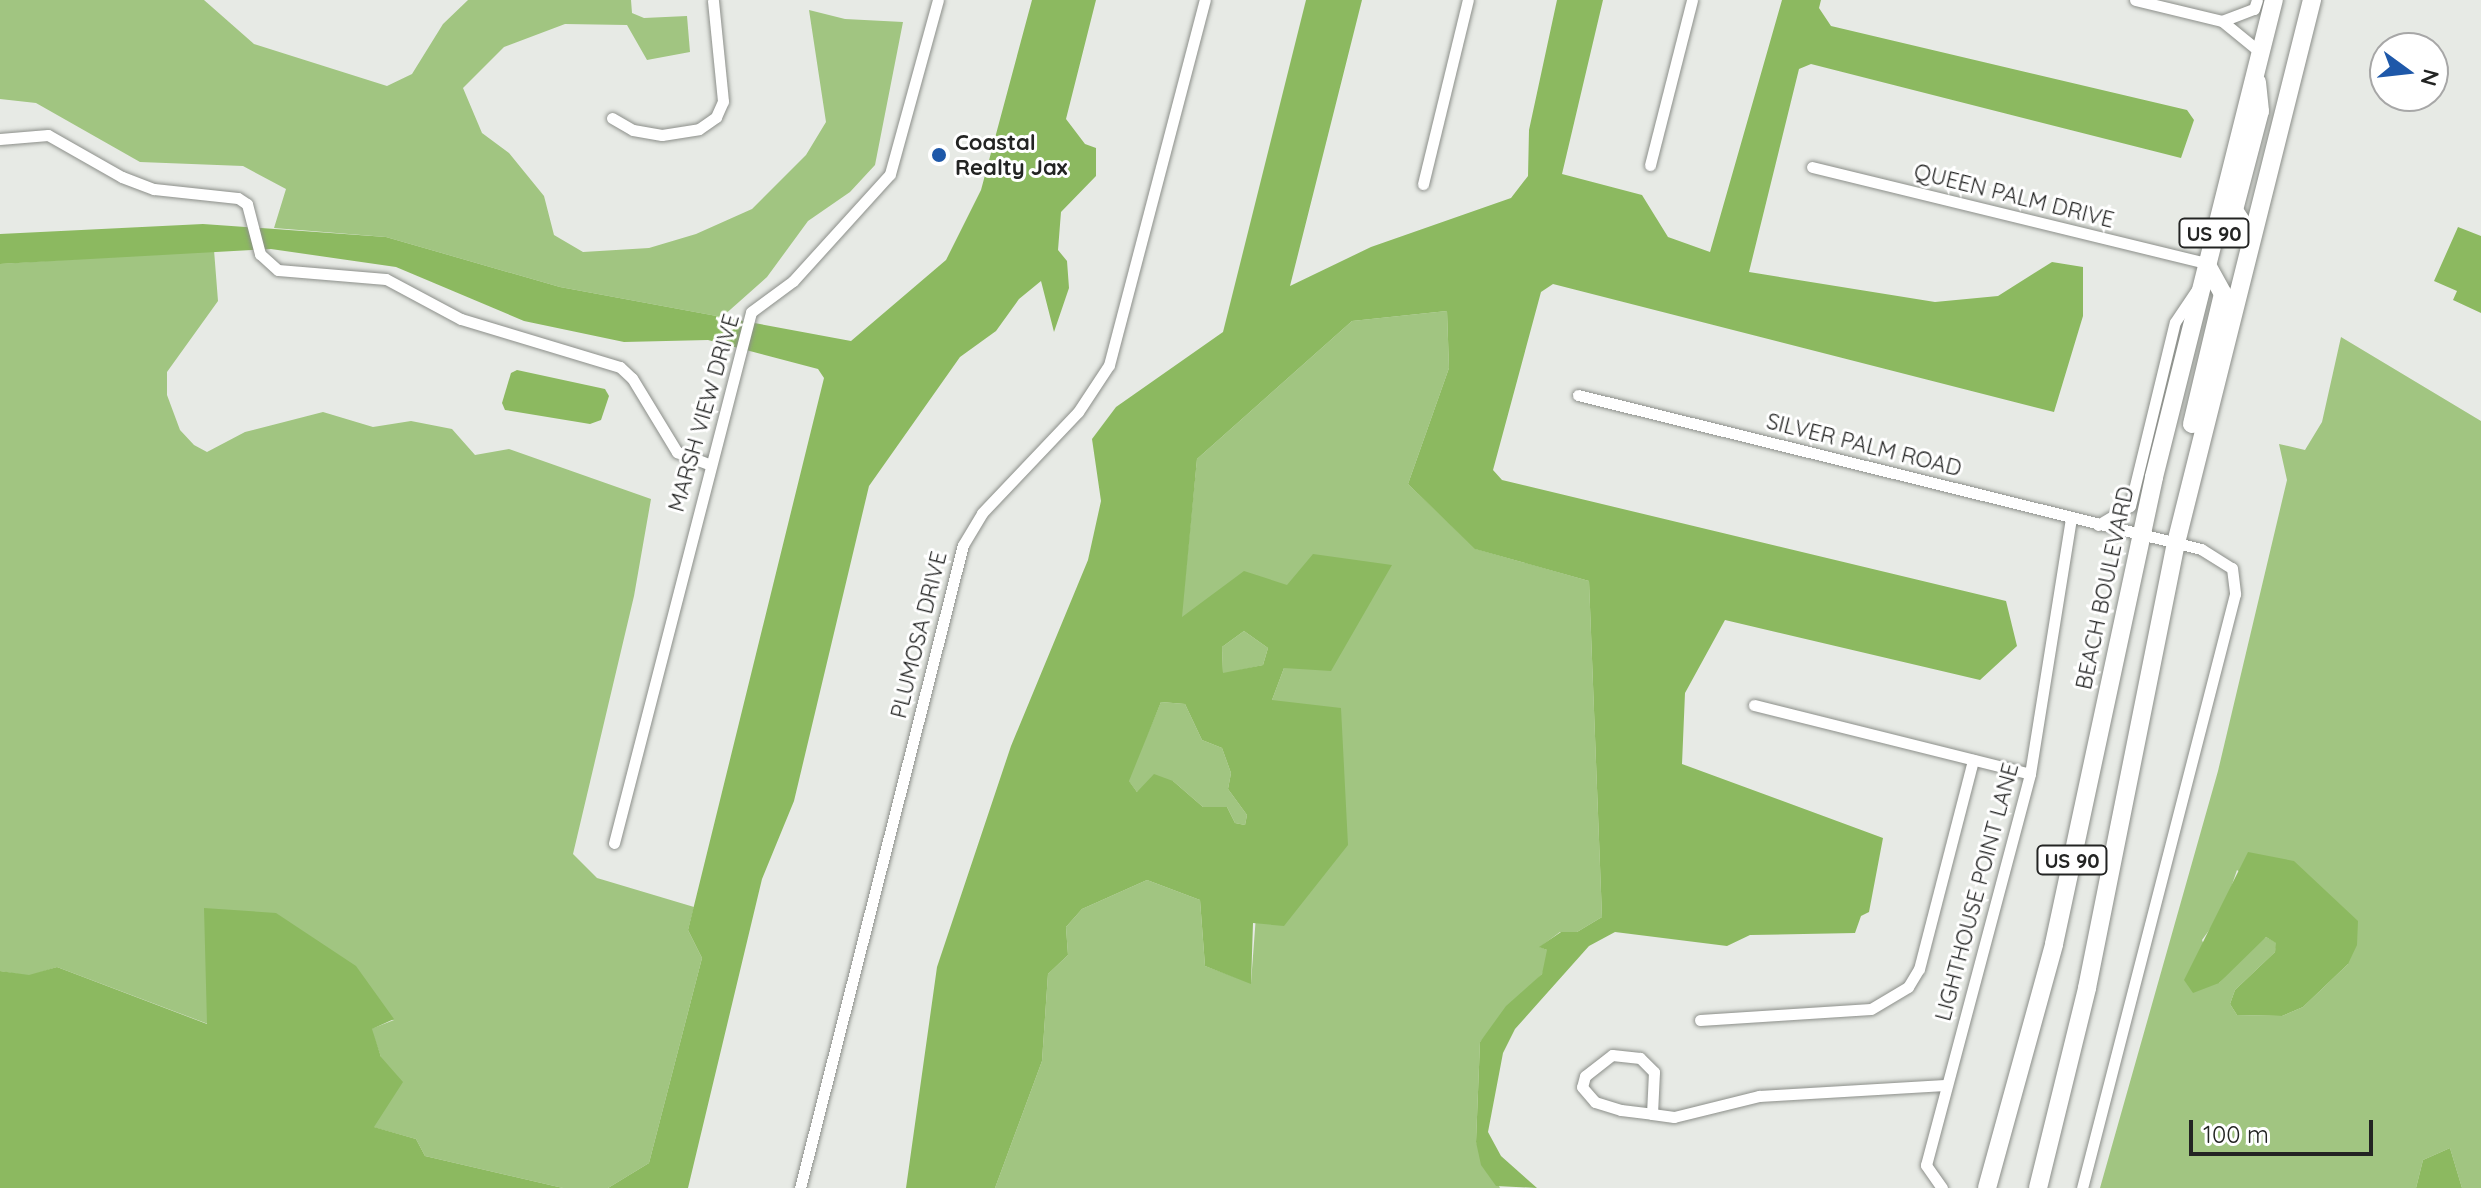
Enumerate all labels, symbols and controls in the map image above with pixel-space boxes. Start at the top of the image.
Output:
north arrow [2369,32,2449,112]
text: N [2415,66,2446,89]
place label: Coastal Realty Jax [955,129,1068,180]
marker: Coastal Realty Jax [930,146,948,164]
street label: QUEEN PALM DRIVE [1911,158,2117,234]
road number: US 90 [2178,217,2250,249]
street label: MARSH VIEW DRIVE [663,311,745,515]
street label: SILVER PALM ROAD [1764,408,1964,482]
street label: BEACH BOULEVARD [2071,484,2139,692]
street label: PLUMOSA DRIVE [886,549,952,721]
street label: LIGHTHOUSE POINT LANE [1930,760,2024,1024]
road number: US 90 [2036,844,2108,876]
scale bar [2193,1104,2377,1154]
text: 100 m [2203,1119,2269,1149]

